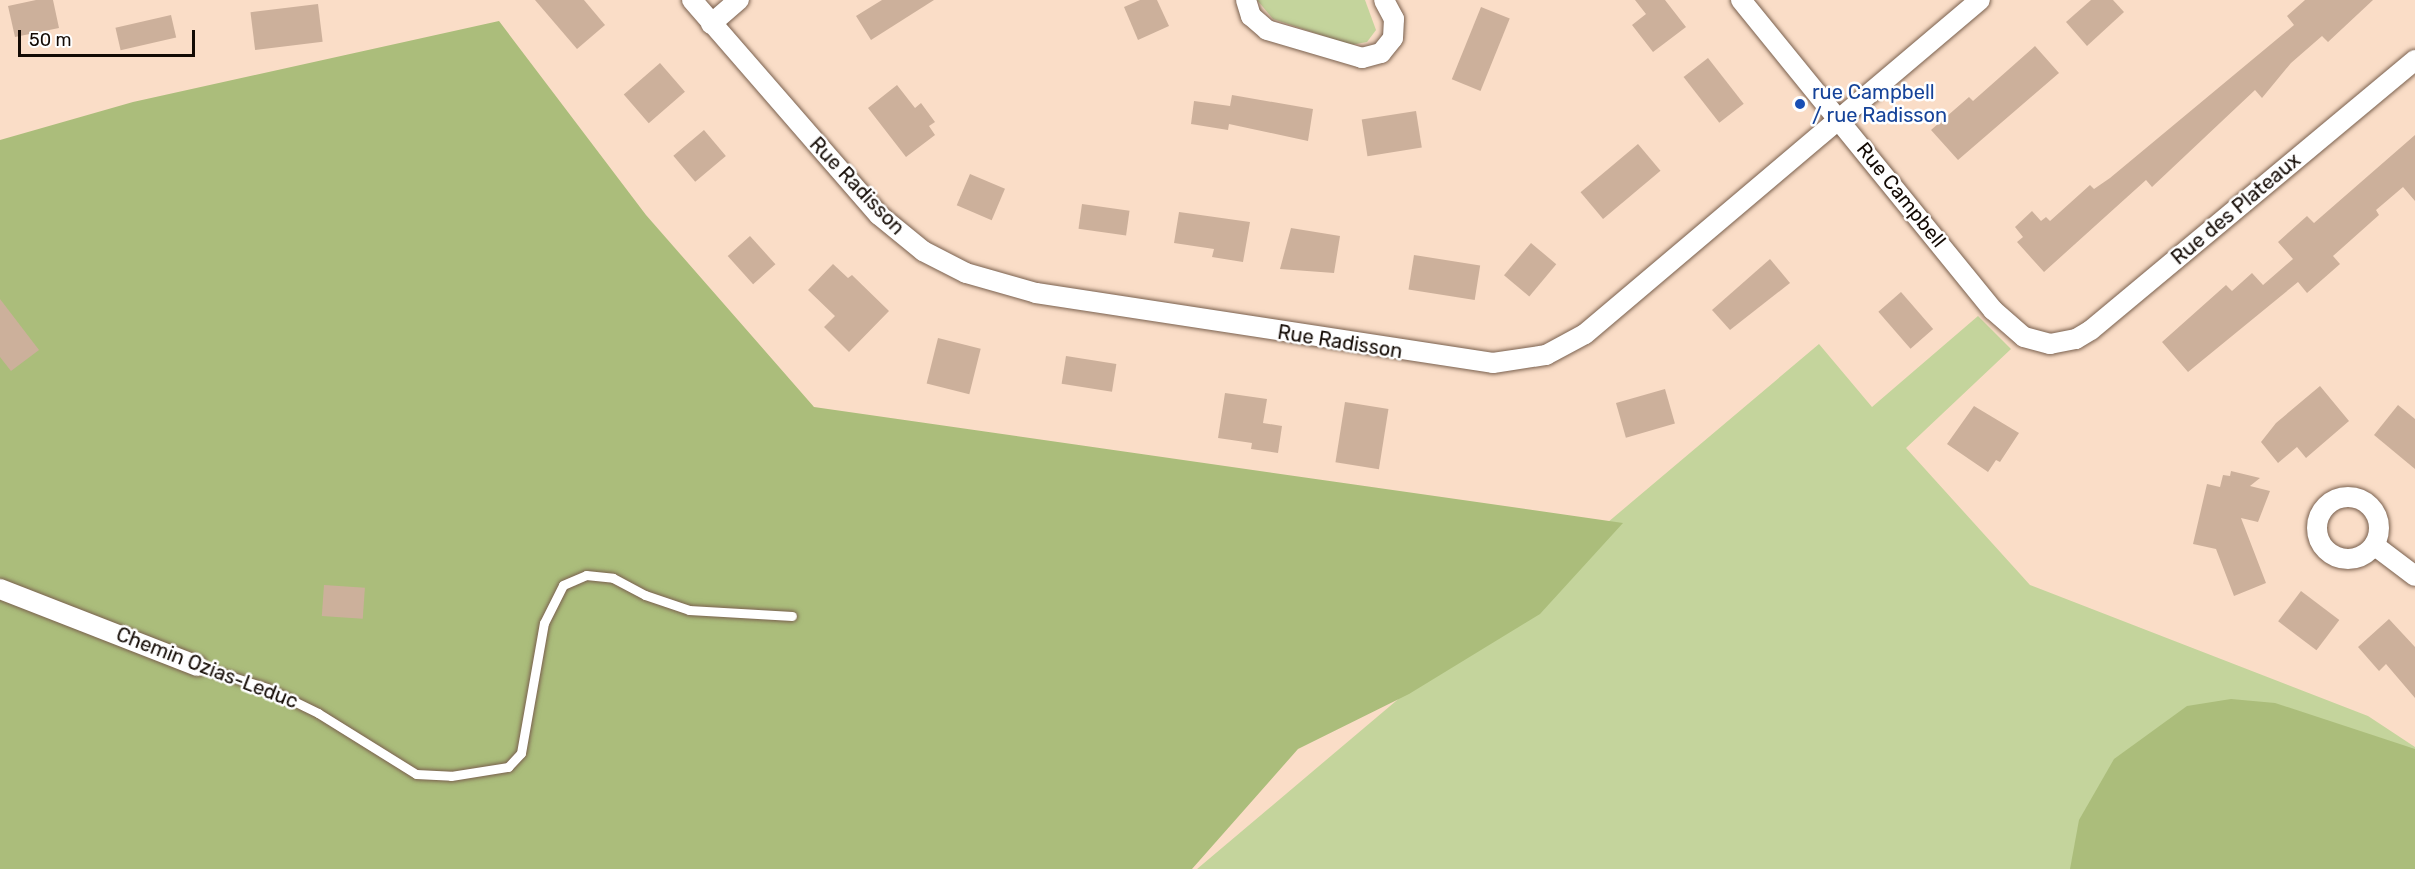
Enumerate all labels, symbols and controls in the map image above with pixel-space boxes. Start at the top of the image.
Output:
scale bar [21,18,198,56]
text: 50 m [29,29,72,51]
place label: rue Campbell / rue Radisson [1812,80,1947,127]
marker: rue Campbell / rue Radisson [1793,97,1807,111]
street label: Rue Radisson [805,132,909,240]
street label: Rue Campbell [1851,138,1951,252]
street label: Rue des Plateaux [2167,148,2305,270]
street label: Rue Radisson [1276,320,1404,364]
street label: Chemin Ozias-Leduc [113,622,301,714]

